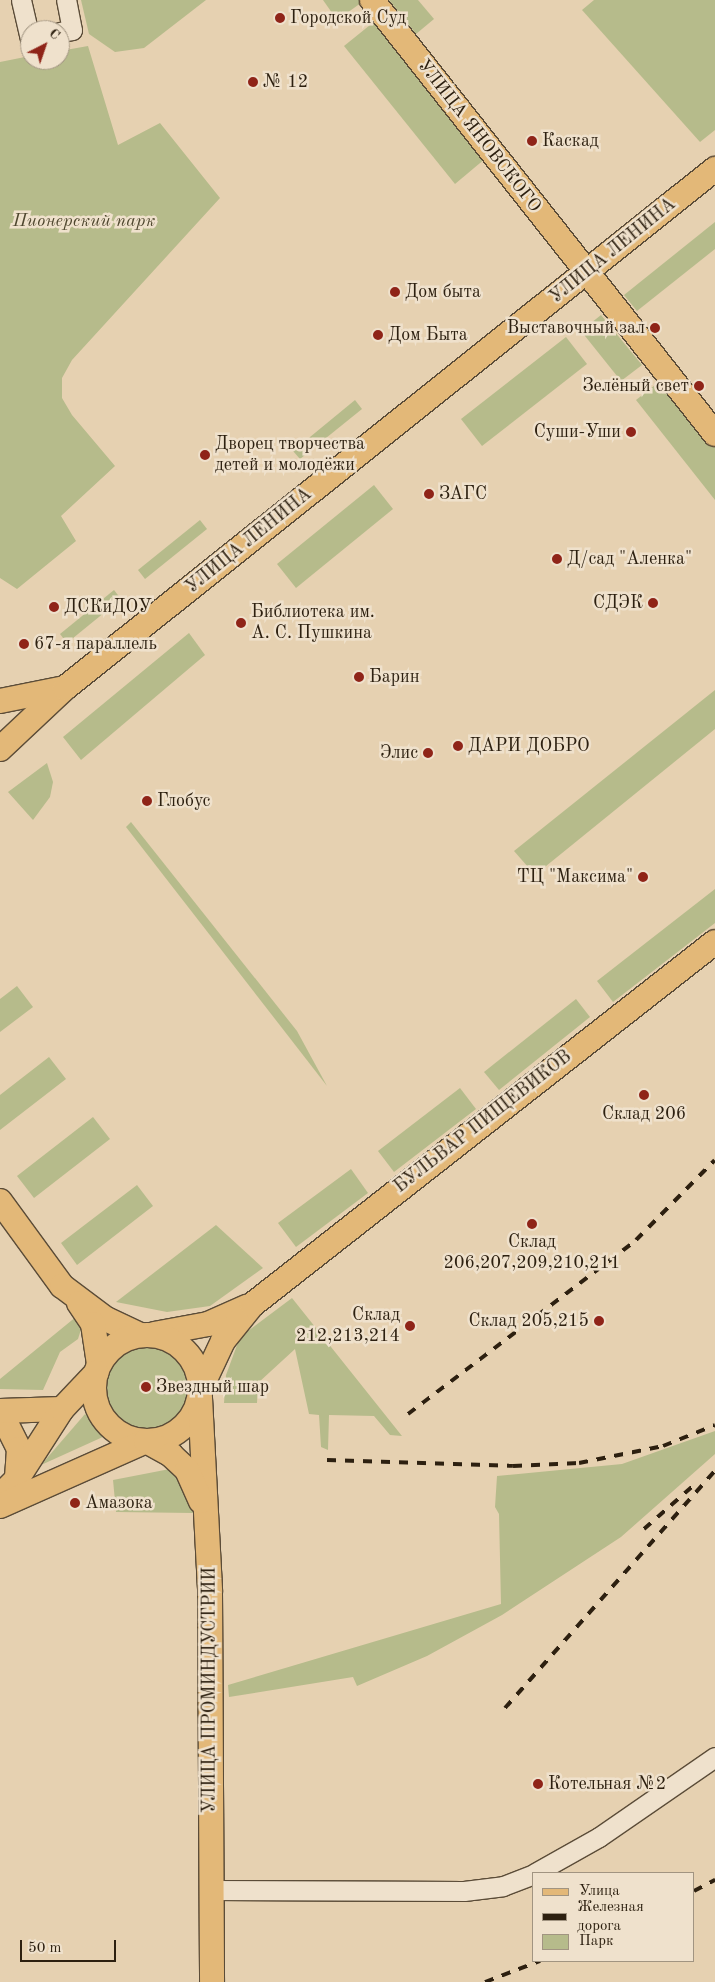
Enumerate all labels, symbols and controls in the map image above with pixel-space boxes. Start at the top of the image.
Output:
place label: Городской Суд [290,7,406,29]
marker: Городской Суд [274,12,286,24]
north arrow [20,20,70,70]
text: С [46,26,62,43]
street label: УЛИЦА ЯНОВСКОГО [413,55,545,217]
place label: № 12 [263,71,308,93]
marker: № 12 [247,76,259,88]
place label: Каскад [542,130,599,152]
marker: Каскад [526,135,538,147]
street label: УЛИЦА ЛЕНИНА [546,194,680,308]
park label: Пионерский парк [13,210,155,232]
place label: Дом быта [405,281,481,303]
marker: Дом быта [389,286,401,298]
place label: Выставочный зал [507,317,645,339]
marker: Выставочный зал [649,322,661,334]
place label: Дом Быта [388,324,468,346]
marker: Дом Быта [372,329,384,341]
place label: Зелёный свет [582,375,689,397]
marker: Зелёный свет [693,380,705,392]
place label: Суши-Уши [534,421,621,443]
marker: Суши-Уши [625,426,637,438]
place label: Дворец творчества детей и молодёжи [215,434,365,476]
marker: Дворец творчества детей и молодёжи [199,449,211,461]
place label: ЗАГС [439,483,487,505]
street label: УЛИЦА ЛЕНИНА [182,484,316,598]
marker: ЗАГС [423,488,435,500]
place label: Д/сад "Аленка" [567,548,692,570]
marker: Д/сад "Аленка" [551,553,563,565]
place label: СДЭК [593,592,643,614]
place label: ДСКиДОУ [64,596,152,618]
marker: СДЭК [647,597,659,609]
marker: ДСКиДОУ [48,601,60,613]
place label: Библиотека им. А. С. Пушкина [251,602,375,644]
marker: Библиотека им. А. С. Пушкина [235,617,247,629]
place label: 67-я параллель [34,633,157,655]
marker: 67-я параллель [18,638,30,650]
place label: Барин [369,666,420,688]
marker: Барин [353,671,365,683]
place label: ДАРИ ДОБРО [468,735,590,757]
marker: ДАРИ ДОБРО [452,740,464,752]
place label: Элис [380,742,418,764]
marker: Элис [422,747,434,759]
place label: Глобус [157,790,210,812]
marker: Глобус [141,795,153,807]
place label: ТЦ "Максима" [517,866,633,888]
marker: ТЦ "Максима" [637,871,649,883]
street label: БУЛЬВАР ПИЩЕВИКОВ [390,1046,576,1198]
marker: Склад 206 [638,1089,650,1101]
place label: Склад 206 [602,1103,686,1125]
marker: Склад 206,207,209,210,211 [526,1218,538,1230]
place label: Склад 206,207,209,210,211 [444,1232,620,1274]
place label: Склад 212,213,214 [296,1305,400,1348]
place label: Склад 205,215 [468,1310,589,1332]
marker: Склад 205,215 [593,1315,605,1327]
marker: Склад 212,213,214 [404,1320,416,1332]
place label: Звездный шар [156,1376,269,1398]
marker: Звездный шар [140,1381,152,1393]
place label: Амазока [85,1492,153,1514]
marker: Амазока [69,1497,81,1509]
street label: УЛИЦА ПРОМИНДУСТРИИ [199,1567,221,1813]
place label: Котельная №2 [548,1773,666,1795]
marker: Котельная №2 [532,1778,544,1790]
legend [532,1872,695,1962]
text: Улица [579,1884,620,1899]
text: Железная дорога [577,1900,644,1934]
scale bar [22,1930,119,1962]
text: Парк [579,1934,614,1949]
text: 50 m [28,1941,62,1956]

